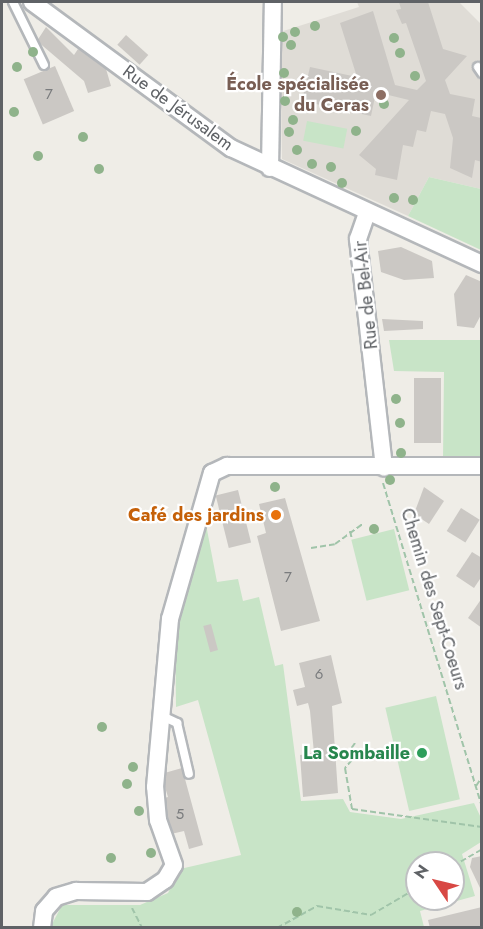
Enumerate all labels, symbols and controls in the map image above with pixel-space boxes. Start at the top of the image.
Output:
street label: Rue de Jérusalem [118,61,238,155]
place label: École spécialisée du Ceras [226,74,369,116]
house number: 7 [45,86,53,104]
marker: École spécialisée du Ceras [374,88,388,102]
street label: Rue de Bel-Air [350,240,382,350]
place label: Café des jardins [128,504,264,526]
street label: Chemin des Sept-Coeurs [396,506,472,692]
marker: Café des jardins [269,508,283,522]
house number: 7 [284,569,292,587]
house number: 6 [315,666,323,684]
place label: La Sombaille [303,742,410,764]
marker: La Sombaille [415,746,429,760]
house number: 5 [176,806,184,824]
north arrow [405,851,465,911]
text: N [408,860,435,883]

